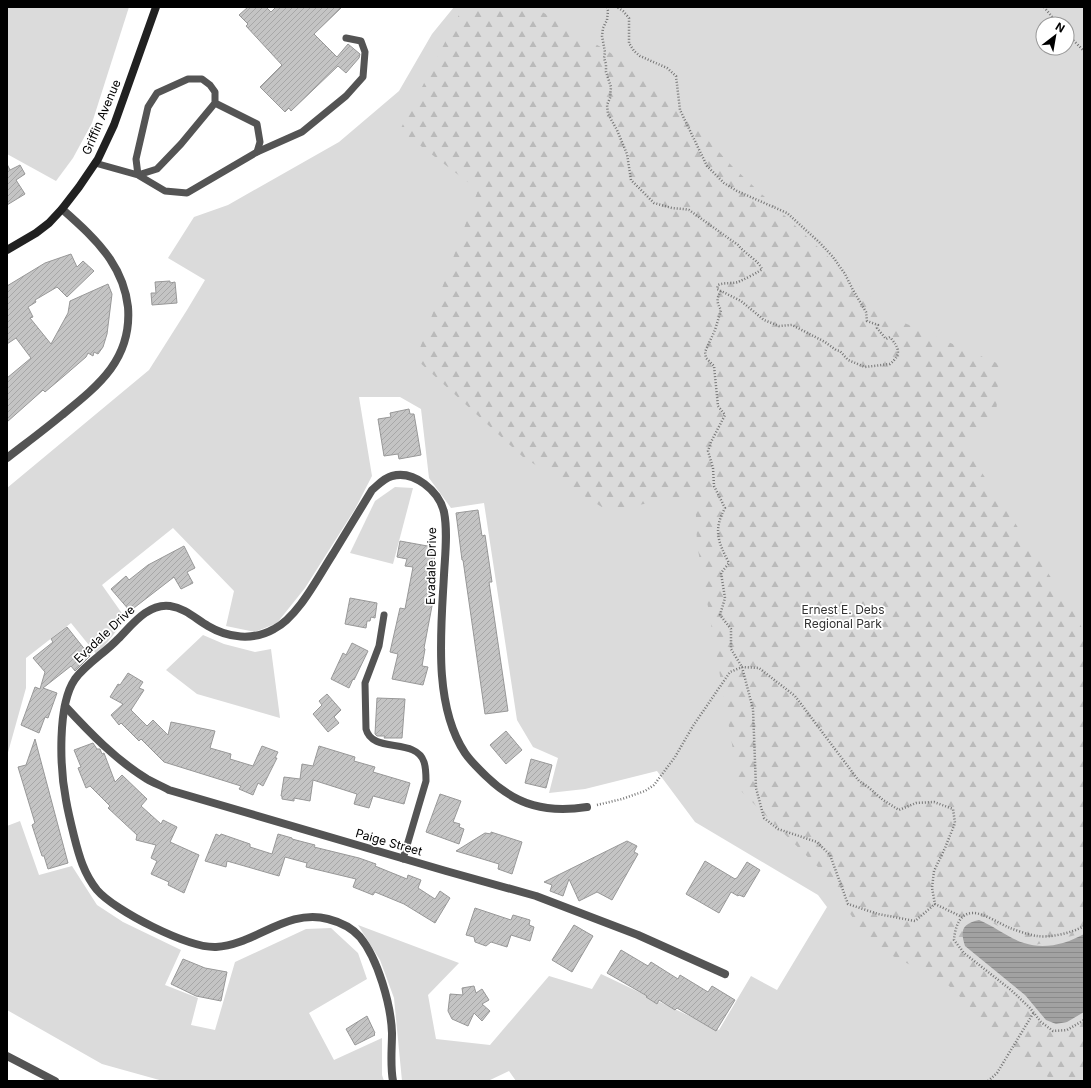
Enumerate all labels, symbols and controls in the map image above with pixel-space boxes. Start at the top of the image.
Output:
north arrow [1035,16,1075,56]
text: N [1053,19,1067,36]
street label: Griffin Avenue [78,77,124,157]
street label: Evadale Drive [423,527,439,605]
street label: Evadale Drive [70,602,138,666]
park label: Ernest E. Debs Regional Park [801,602,885,631]
street label: Paige Street [354,825,424,859]

